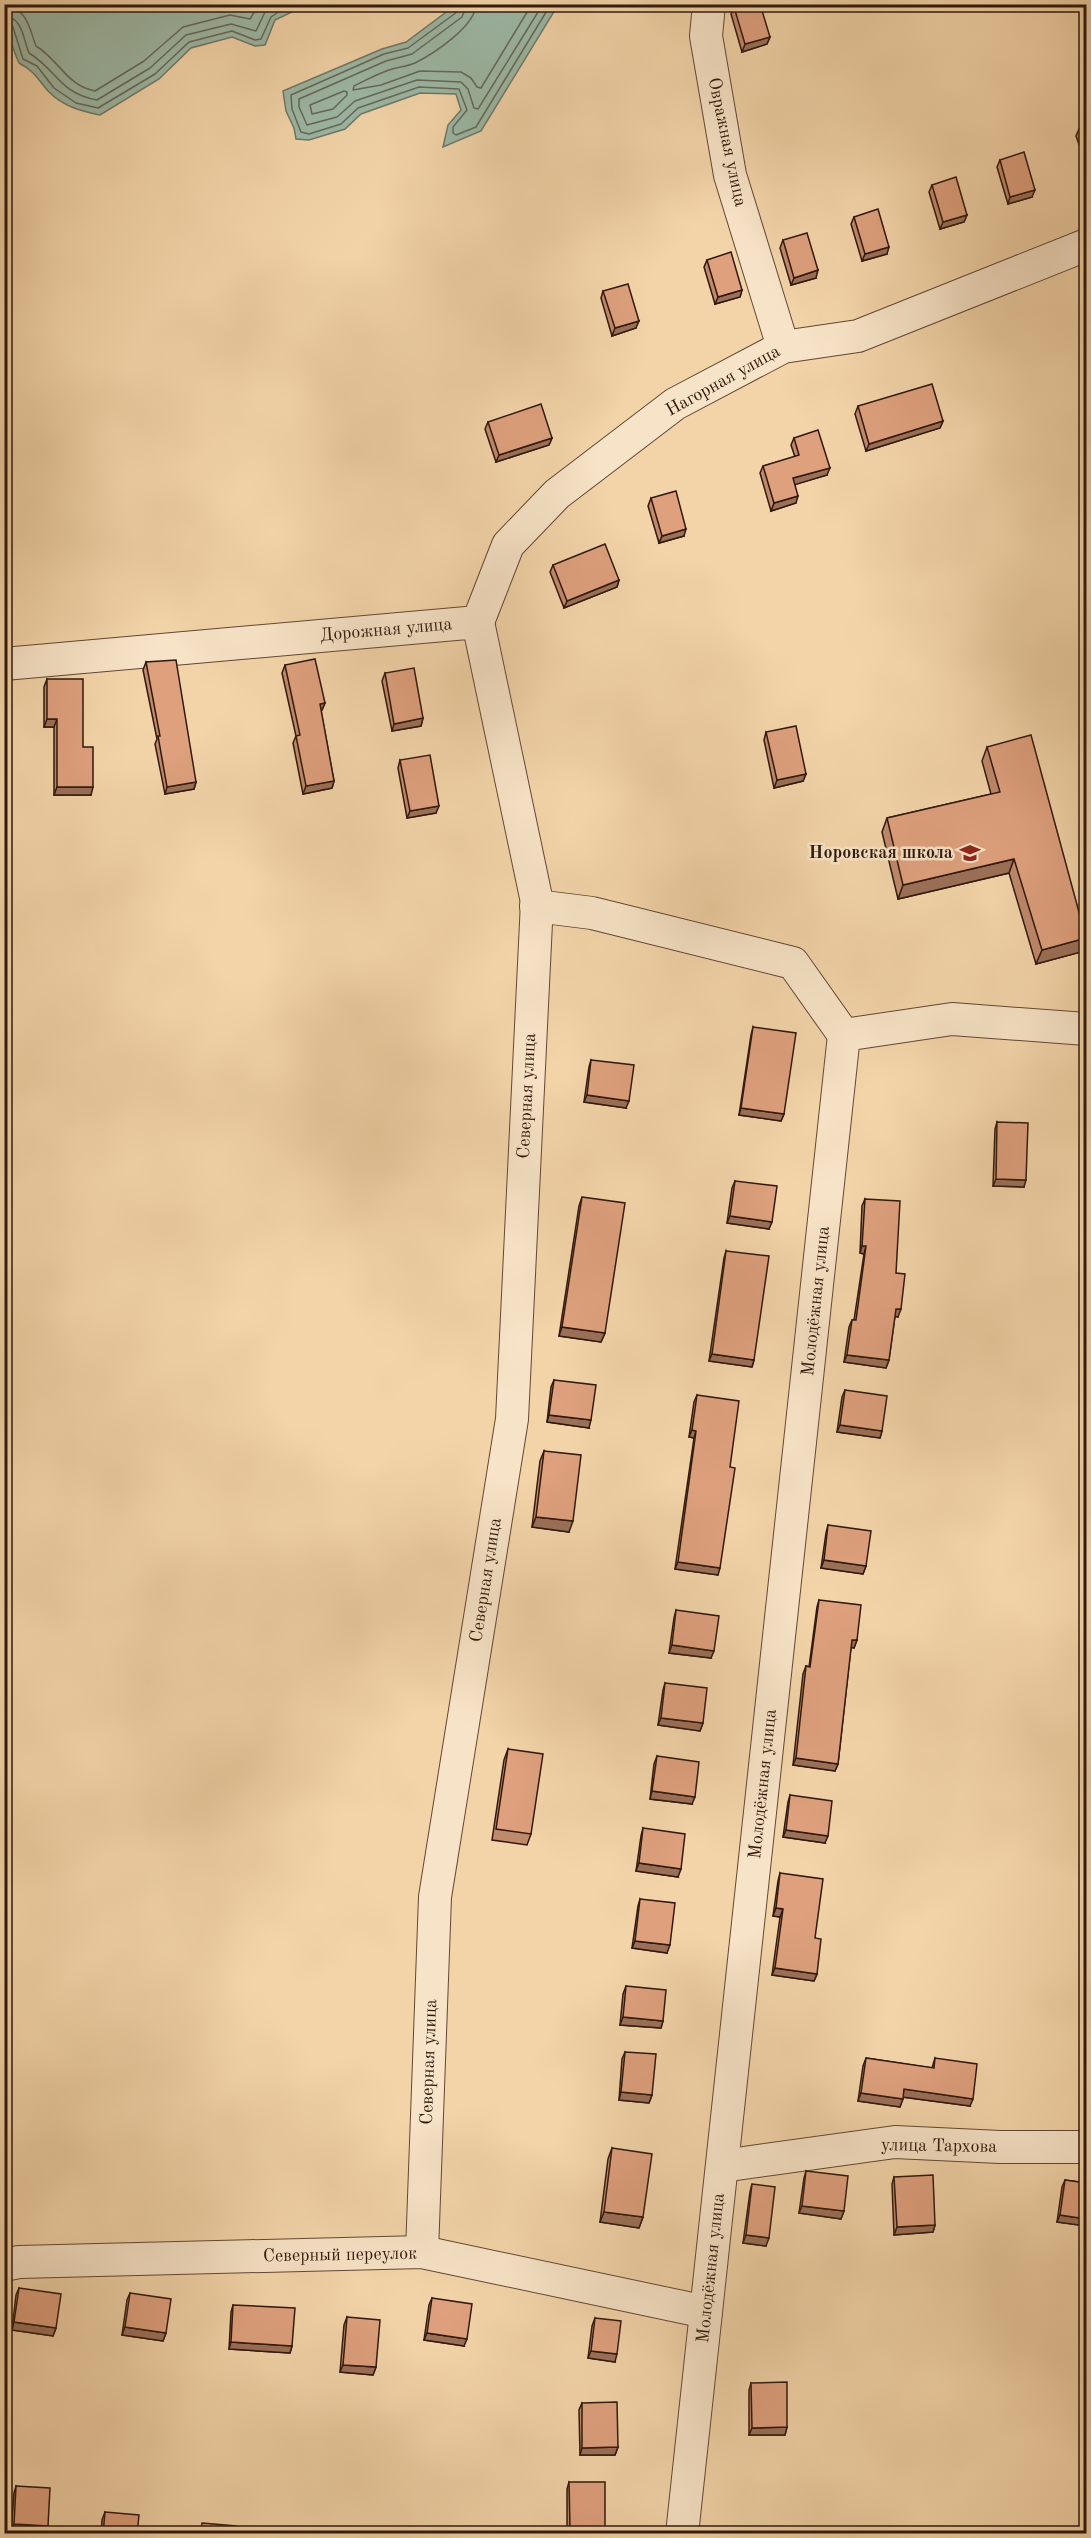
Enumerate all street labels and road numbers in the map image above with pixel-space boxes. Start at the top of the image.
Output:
street label: Овражная улица [705,76,750,208]
street label: Нагорная улица [663,342,783,420]
street label: Дорожная улица [319,615,453,645]
street label: Северная улица [515,1033,539,1159]
street label: Молодёжная улица [799,1225,833,1377]
street label: Северная улица [467,1516,505,1644]
street label: Молодёжная улица [746,1708,780,1860]
street label: Северная улица [418,1999,440,2125]
street label: улица Тархова [881,2136,997,2156]
street label: Молодёжная улица [694,2192,728,2344]
street label: Северный переулок [263,2245,417,2265]

